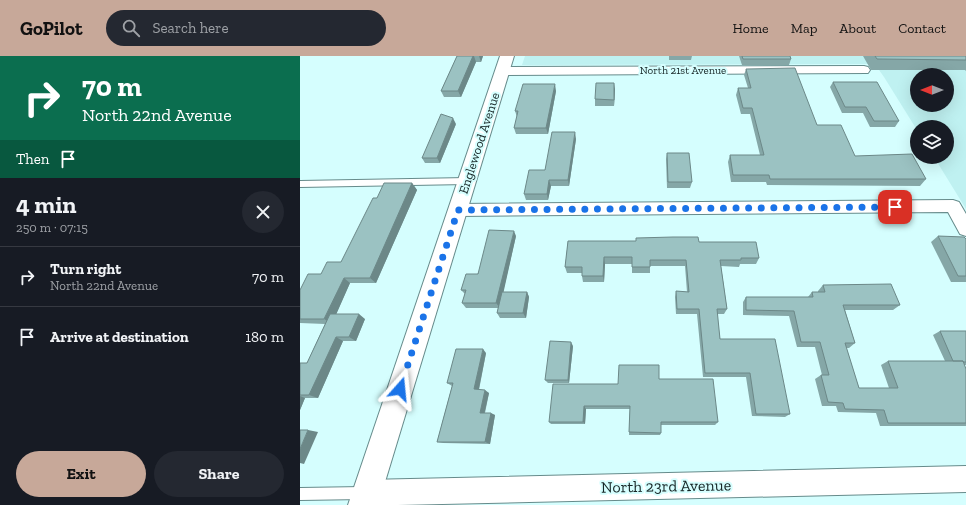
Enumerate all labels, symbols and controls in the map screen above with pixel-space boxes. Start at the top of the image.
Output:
search box [106,10,386,46]
text: GoPilot [20,17,82,40]
icon: search [120,17,142,39]
text: Search here [152,19,228,37]
text: Home [733,20,769,37]
text: Map [791,20,817,37]
text: About [839,20,876,37]
text: Contact [898,20,946,37]
street label: North 21st Avenue [640,64,726,77]
north arrow [910,68,954,112]
map controls [910,68,954,164]
text: 70 m [82,70,142,103]
icon: right [16,72,68,124]
street label: Englewood Avenue [456,90,502,196]
text: North 22nd Avenue [82,104,232,126]
button: layers [910,120,954,164]
icon: arrive [57,148,79,170]
text: Then [16,150,49,168]
text: 4 min [16,190,77,219]
pin [878,190,912,224]
button: close [242,191,284,233]
icon: arrive [884,196,906,218]
text: 250 m · 07:15 [16,220,88,235]
text: Turn right [50,260,121,278]
icon: right [16,266,38,288]
text: 70 m [252,268,284,286]
text: North 22nd Avenue [50,278,158,293]
icon: arrive [16,326,38,348]
text: Arrive at destination [50,328,189,346]
text: 180 m [245,328,284,346]
position arrow [379,368,421,410]
button: Exit [16,451,146,497]
button: Share [154,451,284,497]
street label: North 23rd Avenue [601,475,731,497]

